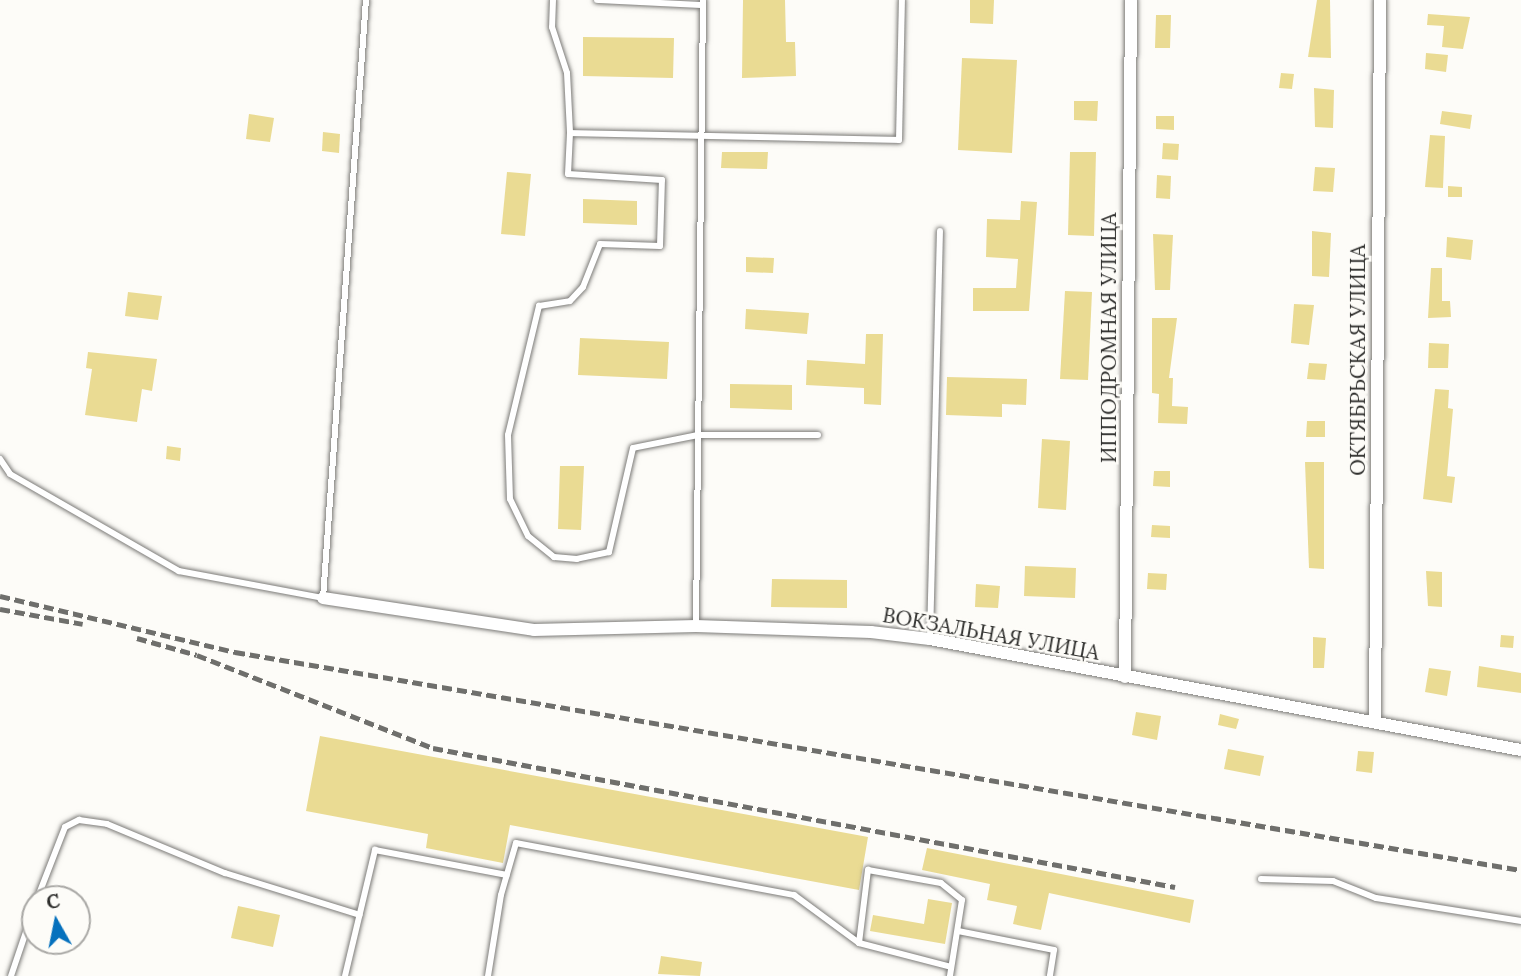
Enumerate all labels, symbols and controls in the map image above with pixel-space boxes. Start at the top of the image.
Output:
street label: ИППОДРОМНАЯ УЛИЦА [1096,213,1122,463]
street label: ОКТЯБРЬСКАЯ УЛИЦА [1345,244,1371,476]
street label: ВОКЗАЛЬНАЯ УЛИЦА [881,603,1101,665]
north arrow [21,885,91,955]
text: С [45,888,61,914]

